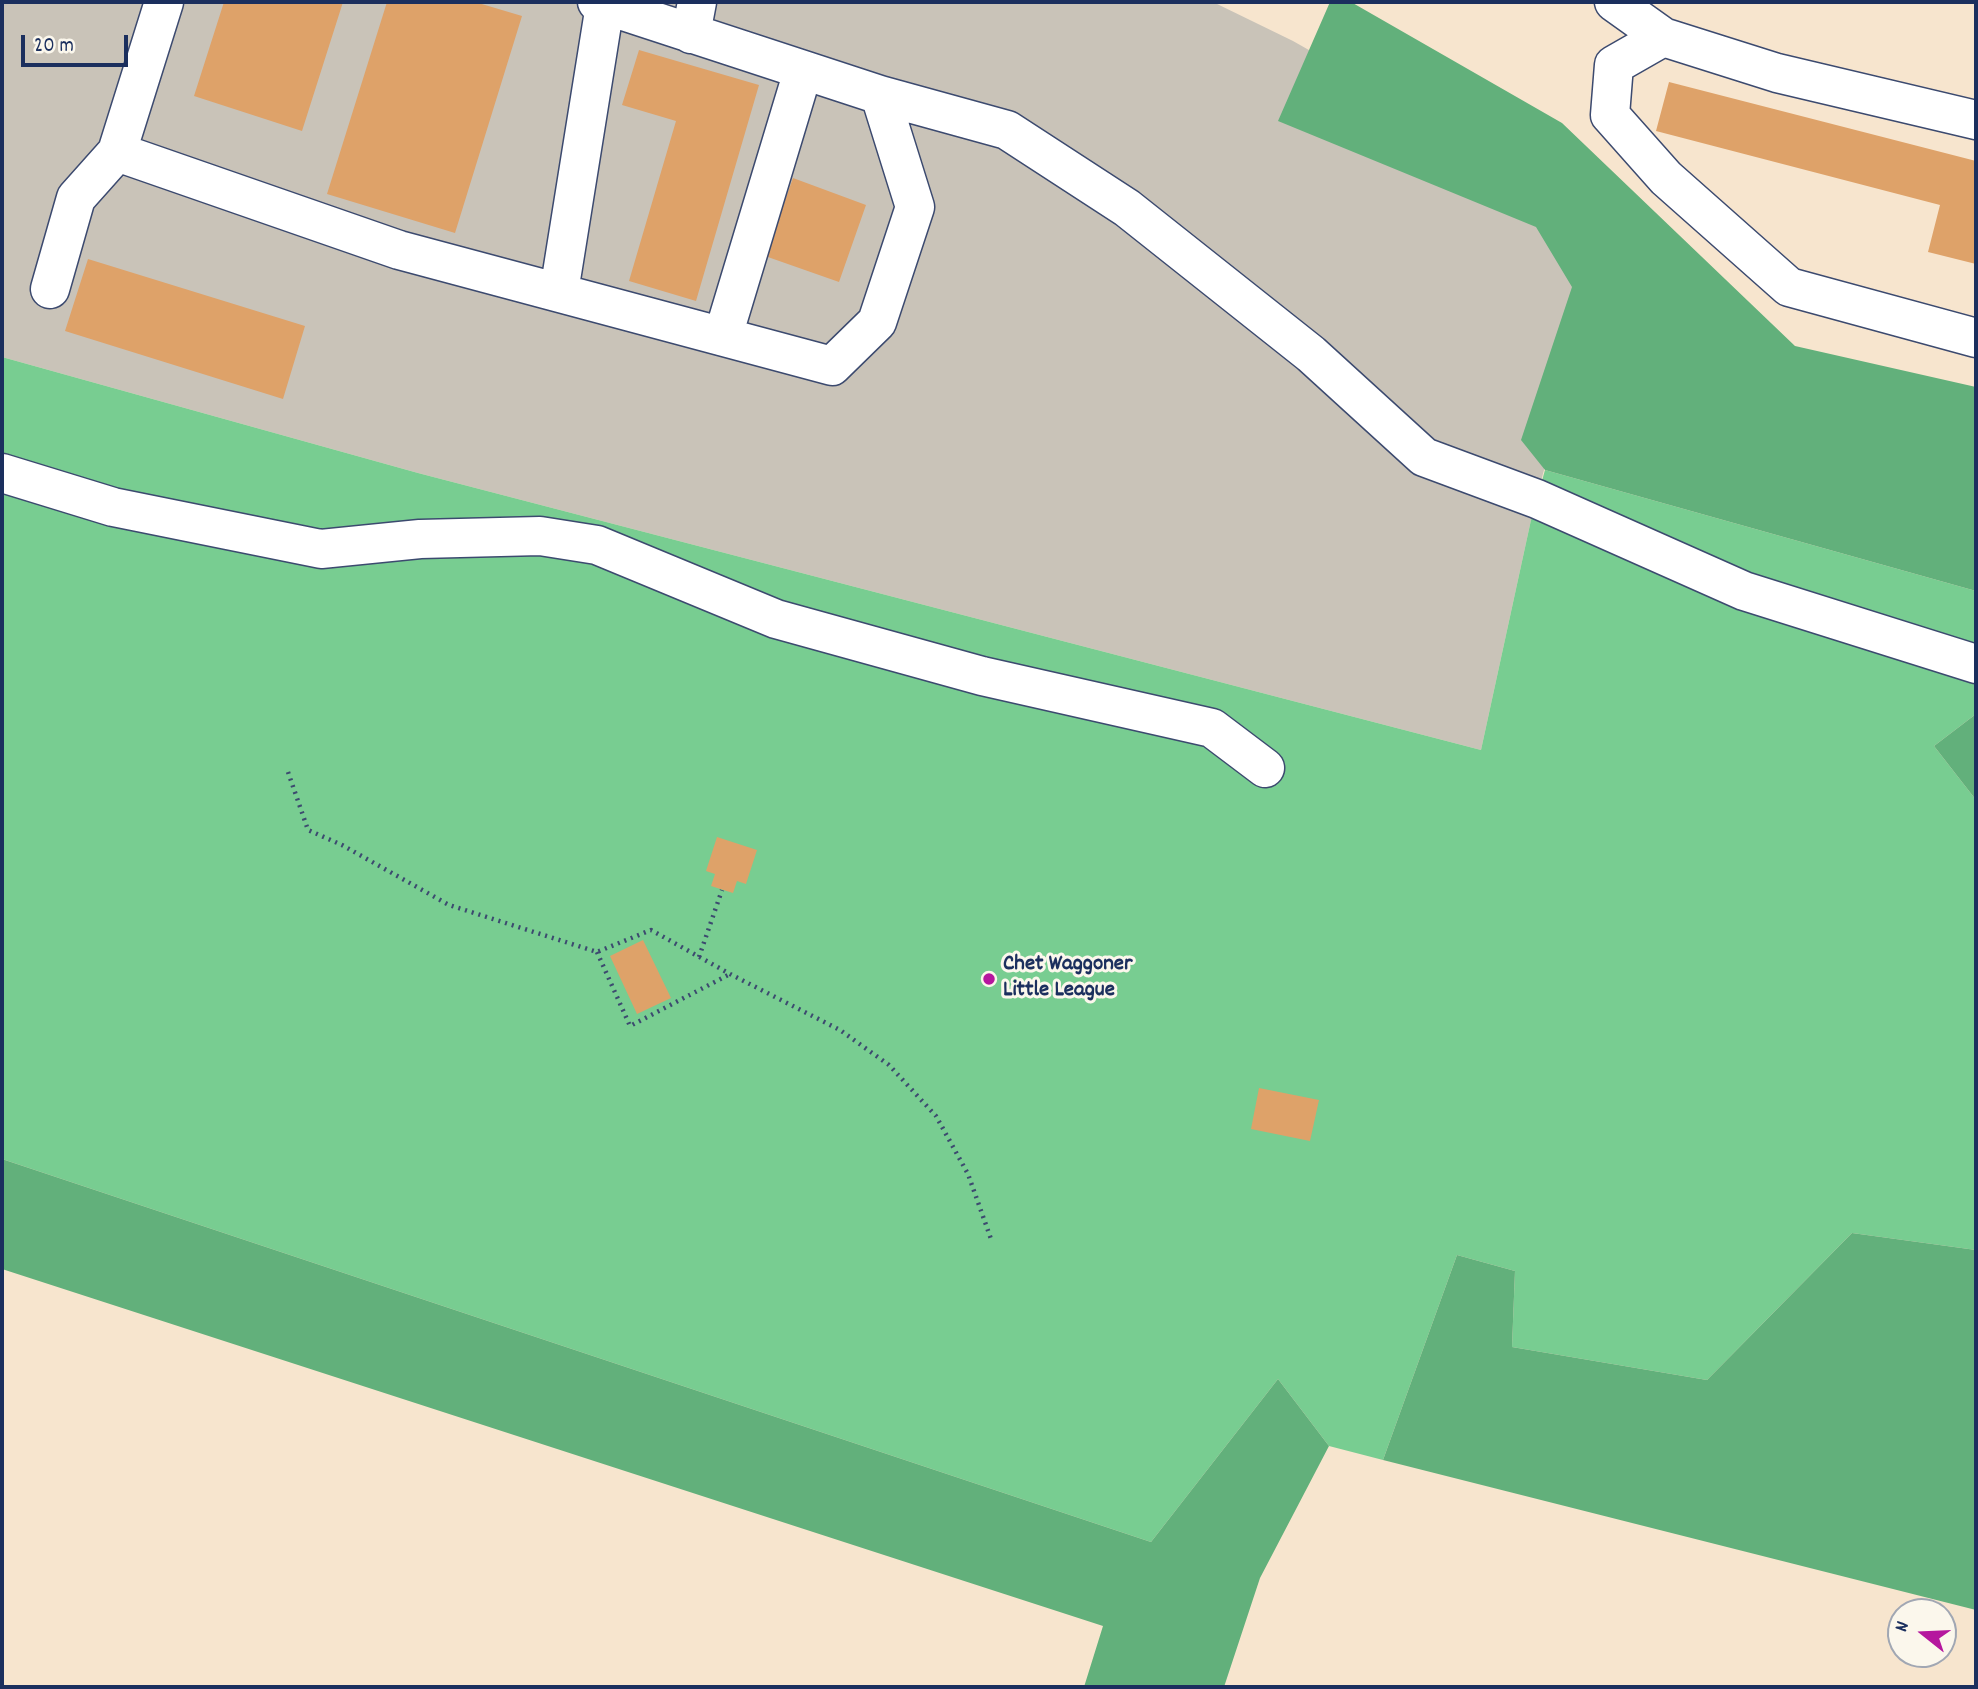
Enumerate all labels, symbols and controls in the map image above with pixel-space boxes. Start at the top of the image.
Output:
scale bar [24,21,131,65]
text: 20 m [34,32,74,62]
place label: Chet Waggoner Little League [1003,952,1132,1006]
marker: Chet Waggoner Little League [981,971,997,987]
north arrow [1887,1598,1957,1668]
text: N [1889,1618,1918,1636]

